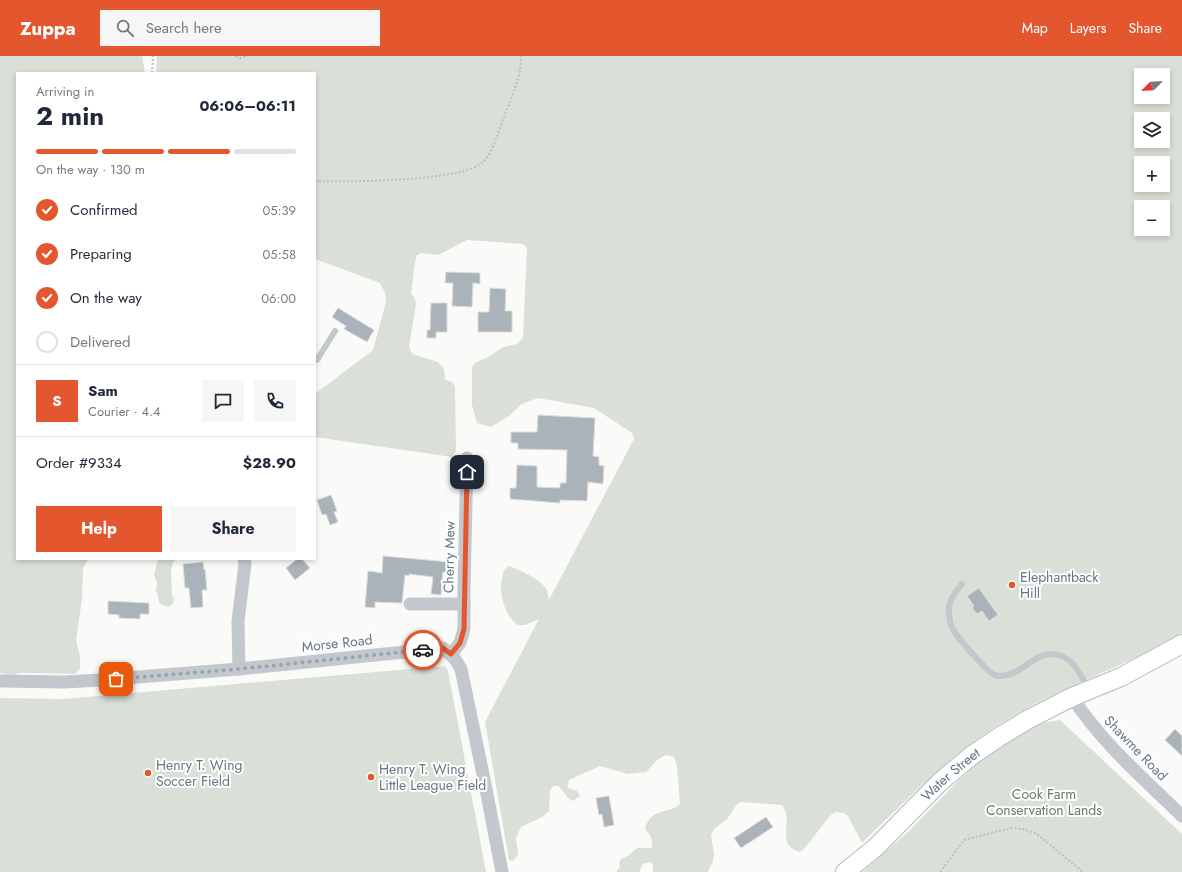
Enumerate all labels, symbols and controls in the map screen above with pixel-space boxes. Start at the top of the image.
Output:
search box [100,10,380,46]
text: Zuppa [20,15,76,42]
icon: search [114,17,136,39]
text: Search here [146,17,222,39]
text: Map [1022,18,1048,38]
text: Layers [1070,18,1106,38]
text: Share [1128,18,1162,38]
north arrow [1134,68,1170,104]
map controls [1134,68,1170,236]
text: Arriving in [36,82,94,101]
text: 06:06–06:11 [199,95,296,117]
text: 2 min [36,97,104,135]
button: layers [1134,112,1170,148]
button: + [1134,156,1170,192]
text: On the way · 130 m [36,160,145,179]
icon: check [36,199,58,221]
text: Confirmed [70,199,138,221]
button: − [1134,200,1170,236]
text: 05:39 [262,201,296,220]
icon: check [36,243,58,265]
text: Preparing [70,243,132,265]
text: 05:58 [263,245,296,264]
icon: check [36,287,58,309]
text: On the way [70,287,142,309]
text: 06:00 [261,289,296,308]
text: Delivered [70,331,131,353]
text: Sam [88,380,118,402]
button: chat [202,380,244,422]
button: phone [254,380,296,422]
text: S [52,390,62,412]
text: Courier · 4.4 [88,402,161,421]
text: Order #9334 [36,452,122,474]
text: $28.90 [243,452,296,474]
pin [450,455,484,489]
icon: home [456,461,478,483]
button: Help [36,506,162,552]
button: Share [170,506,296,552]
street label: Cherry Mew [438,520,460,593]
place label: Elephantback Hill [1020,567,1099,603]
marker: Elephantback Hill [1007,580,1017,590]
street label: Morse Road [301,629,373,657]
courier [403,630,443,670]
icon: car [412,639,434,661]
pin [99,662,133,696]
icon: bag [105,668,127,690]
street label: Shawme Road [1100,711,1172,785]
street label: Water Street [917,743,984,806]
place label: Henry T. Wing Soccer Field [156,755,243,791]
place label: Henry T. Wing Little League Field [379,759,486,795]
marker: Henry T. Wing Soccer Field [143,768,153,778]
marker: Henry T. Wing Little League Field [366,772,376,782]
park label: Cook Farm Conservation Lands [986,784,1102,820]

